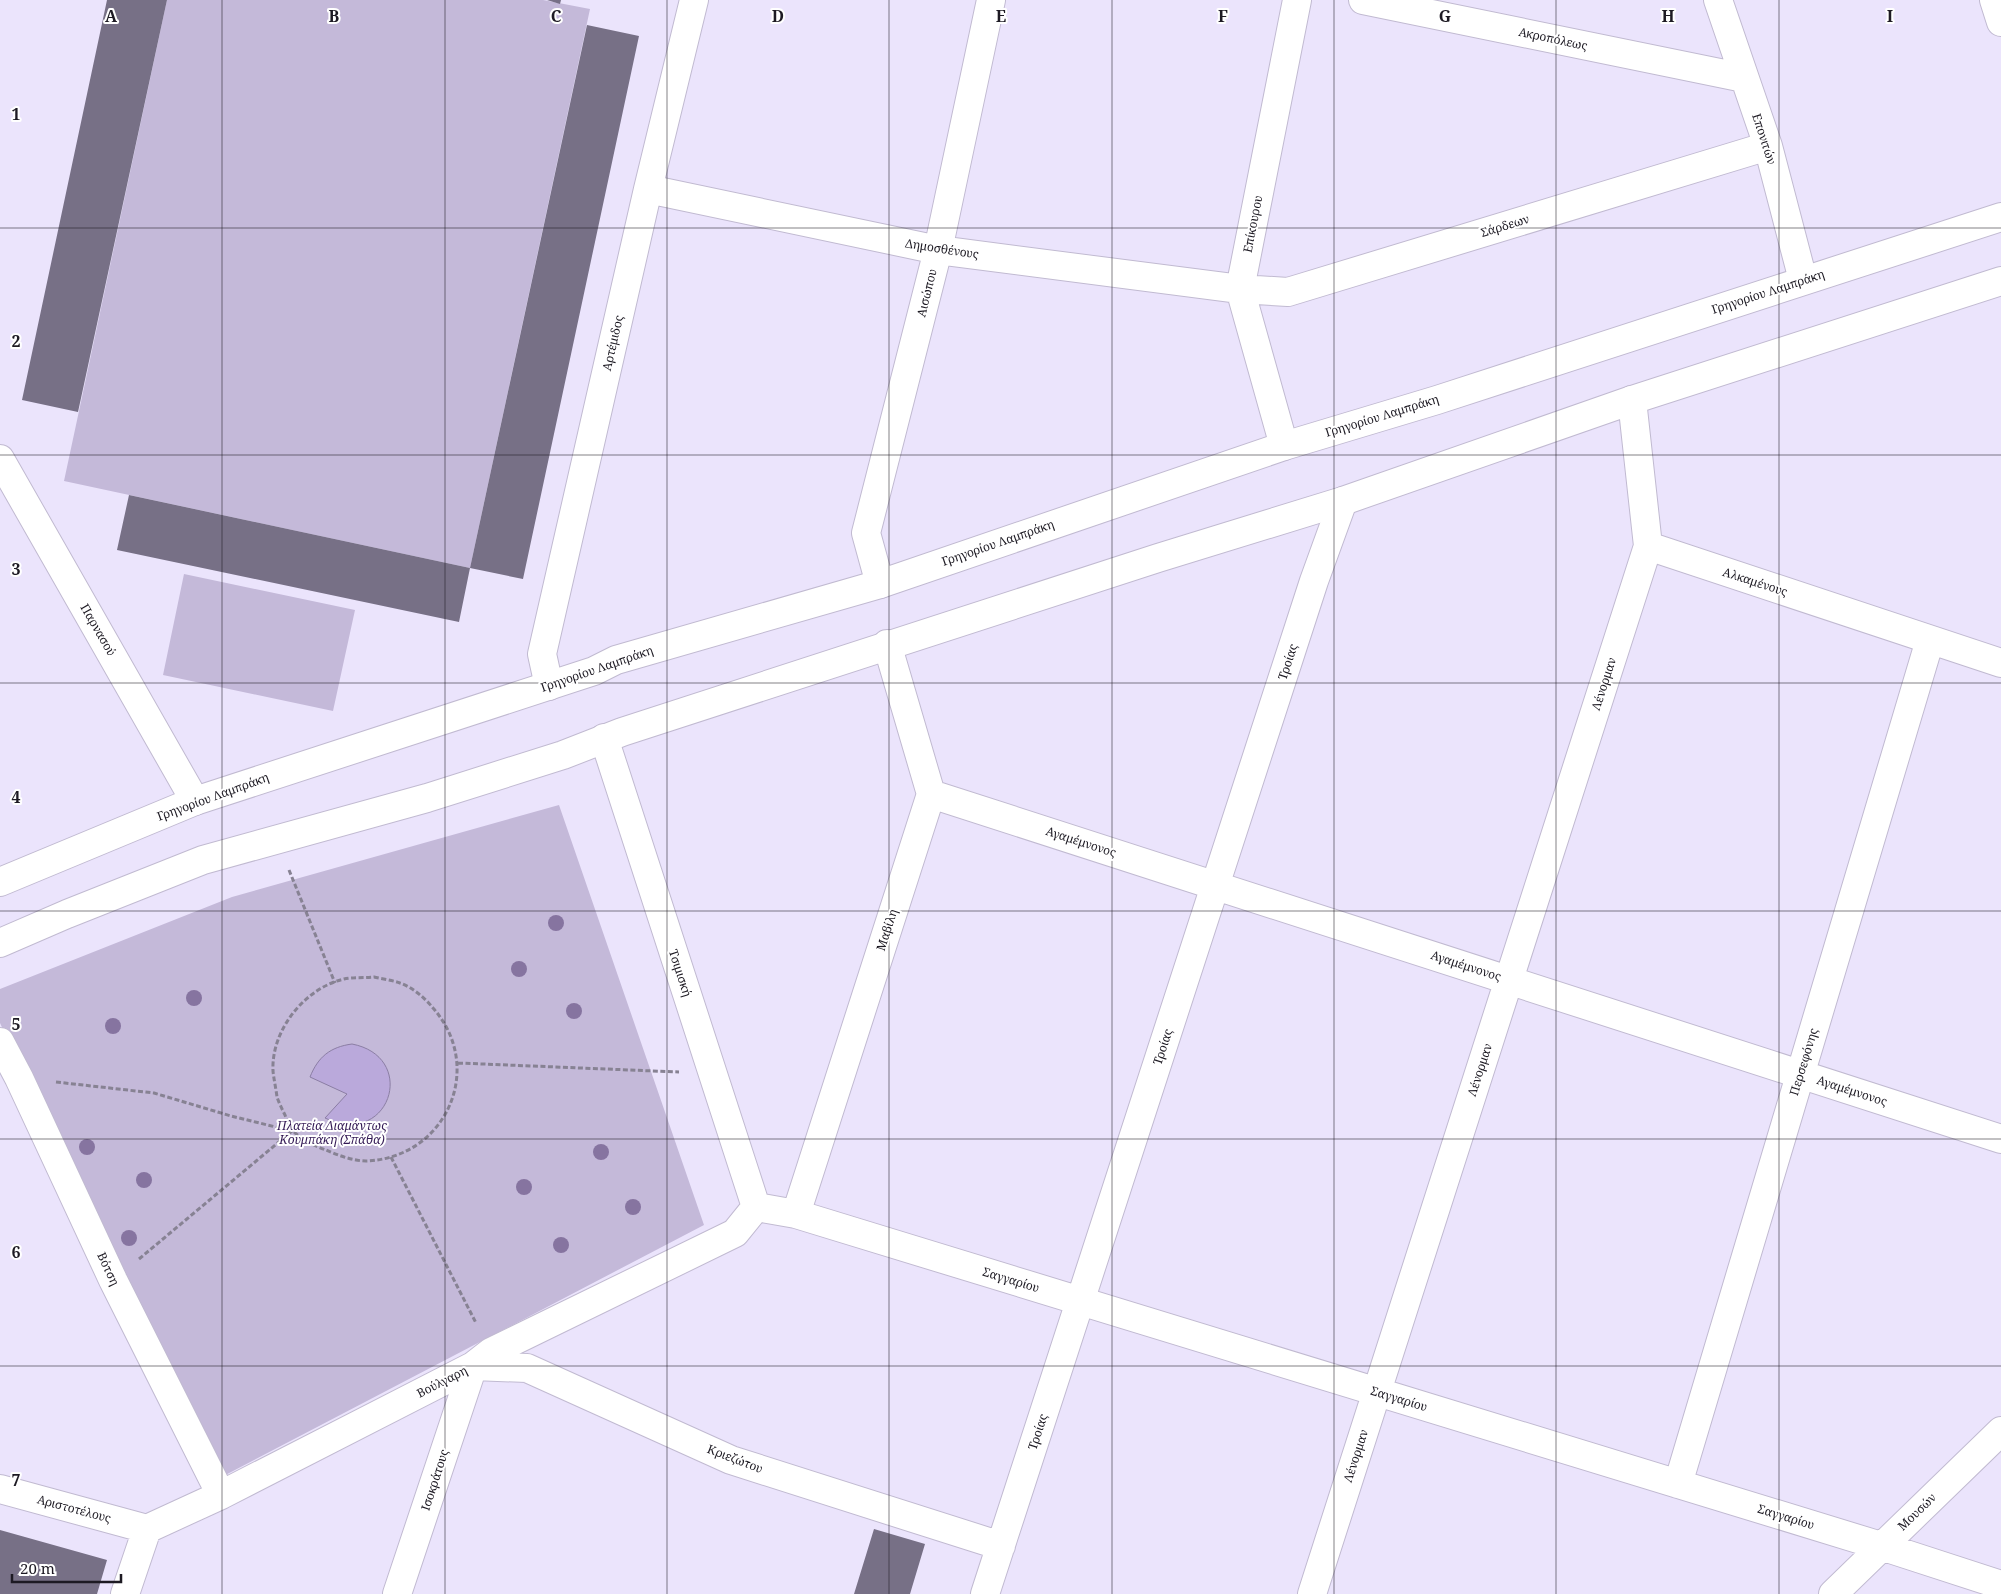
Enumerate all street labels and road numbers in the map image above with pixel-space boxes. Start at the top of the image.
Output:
street label: Ακροπόλεως [1517,23,1589,54]
street label: Επονιτών [1748,111,1781,166]
street label: Επίκουρου [1239,194,1266,254]
street label: Σάρδεων [1478,210,1531,241]
street label: Δημοσθένους [904,234,980,263]
street label: Γρηγορίου Λαμπράκη [1709,265,1827,318]
street label: Αισώπου [912,267,941,319]
street label: Αρτέμιδος [598,313,627,372]
street label: Γρηγορίου Λαμπράκη [1323,390,1441,441]
street label: Γρηγορίου Λαμπράκη [939,515,1056,570]
street label: Αλκαμένους [1720,563,1790,600]
street label: Παρνασού [77,601,120,659]
street label: Γρηγορίου Λαμπράκη [538,641,655,696]
street label: Τροίας [1274,641,1301,682]
street label: Λένορμαν [1587,655,1620,713]
street label: Γρηγορίου Λαμπράκη [154,768,271,825]
street label: Αγαμέμνονος [1044,822,1119,861]
street label: Μαβίλη [872,907,901,953]
street label: Αγαμέμνονος [1429,946,1504,985]
street label: Τσιμισκή [665,947,696,999]
street label: Τροίας [1149,1026,1176,1067]
street label: Περσεφόνης [1785,1026,1822,1098]
street label: Λένορμαν [1463,1041,1496,1099]
street label: Αγαμέμνονος [1815,1071,1890,1110]
street label: Βότση [93,1249,124,1288]
street label: Σαγγαρίου [981,1263,1042,1296]
street label: Βούλγαρη [413,1362,470,1402]
street label: Σαγγαρίου [1369,1382,1430,1415]
street label: Τροίας [1024,1411,1051,1452]
street label: Λένορμαν [1339,1427,1372,1485]
street label: Κριεζώτου [705,1440,766,1477]
street label: Ισοκράτους [417,1447,453,1513]
street label: Μουσών [1894,1489,1940,1534]
street label: Αριστοτέλους [35,1491,113,1527]
street label: Σαγγαρίου [1756,1500,1817,1533]

